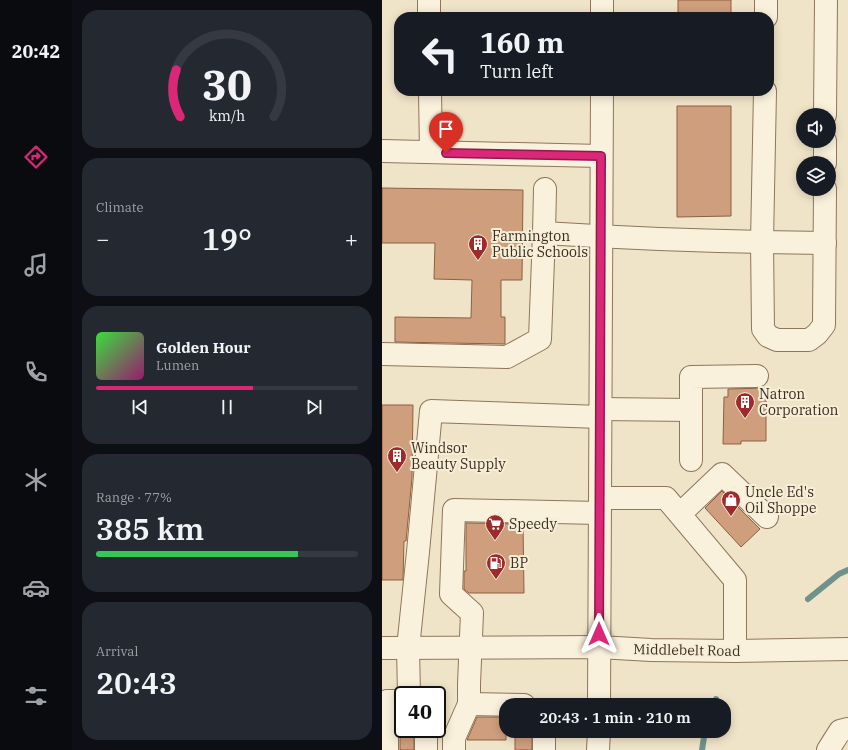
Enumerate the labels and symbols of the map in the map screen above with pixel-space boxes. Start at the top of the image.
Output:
pin [429,112,463,153]
place label: Farmington Public Schools [492,227,588,261]
building icon: Farmington Public Schools [467,233,489,261]
place label: Natron Corporation [759,385,839,419]
building icon: Natron Corporation [734,391,756,419]
place label: Windsor Beauty Supply [411,439,506,473]
building icon: Windsor Beauty Supply [386,445,408,473]
place label: Uncle Ed's Oil Shoppe [745,483,817,517]
shop icon: Uncle Ed's Oil Shoppe [720,489,742,517]
supermarket icon: Speedy [484,513,506,541]
place label: Speedy [509,515,558,533]
fuel station icon: BP [485,552,507,580]
place label: BP [510,554,528,572]
position arrow [578,613,620,655]
street label: Middlebelt Road [633,640,741,660]
speed limit sign: 40 [394,686,446,738]

